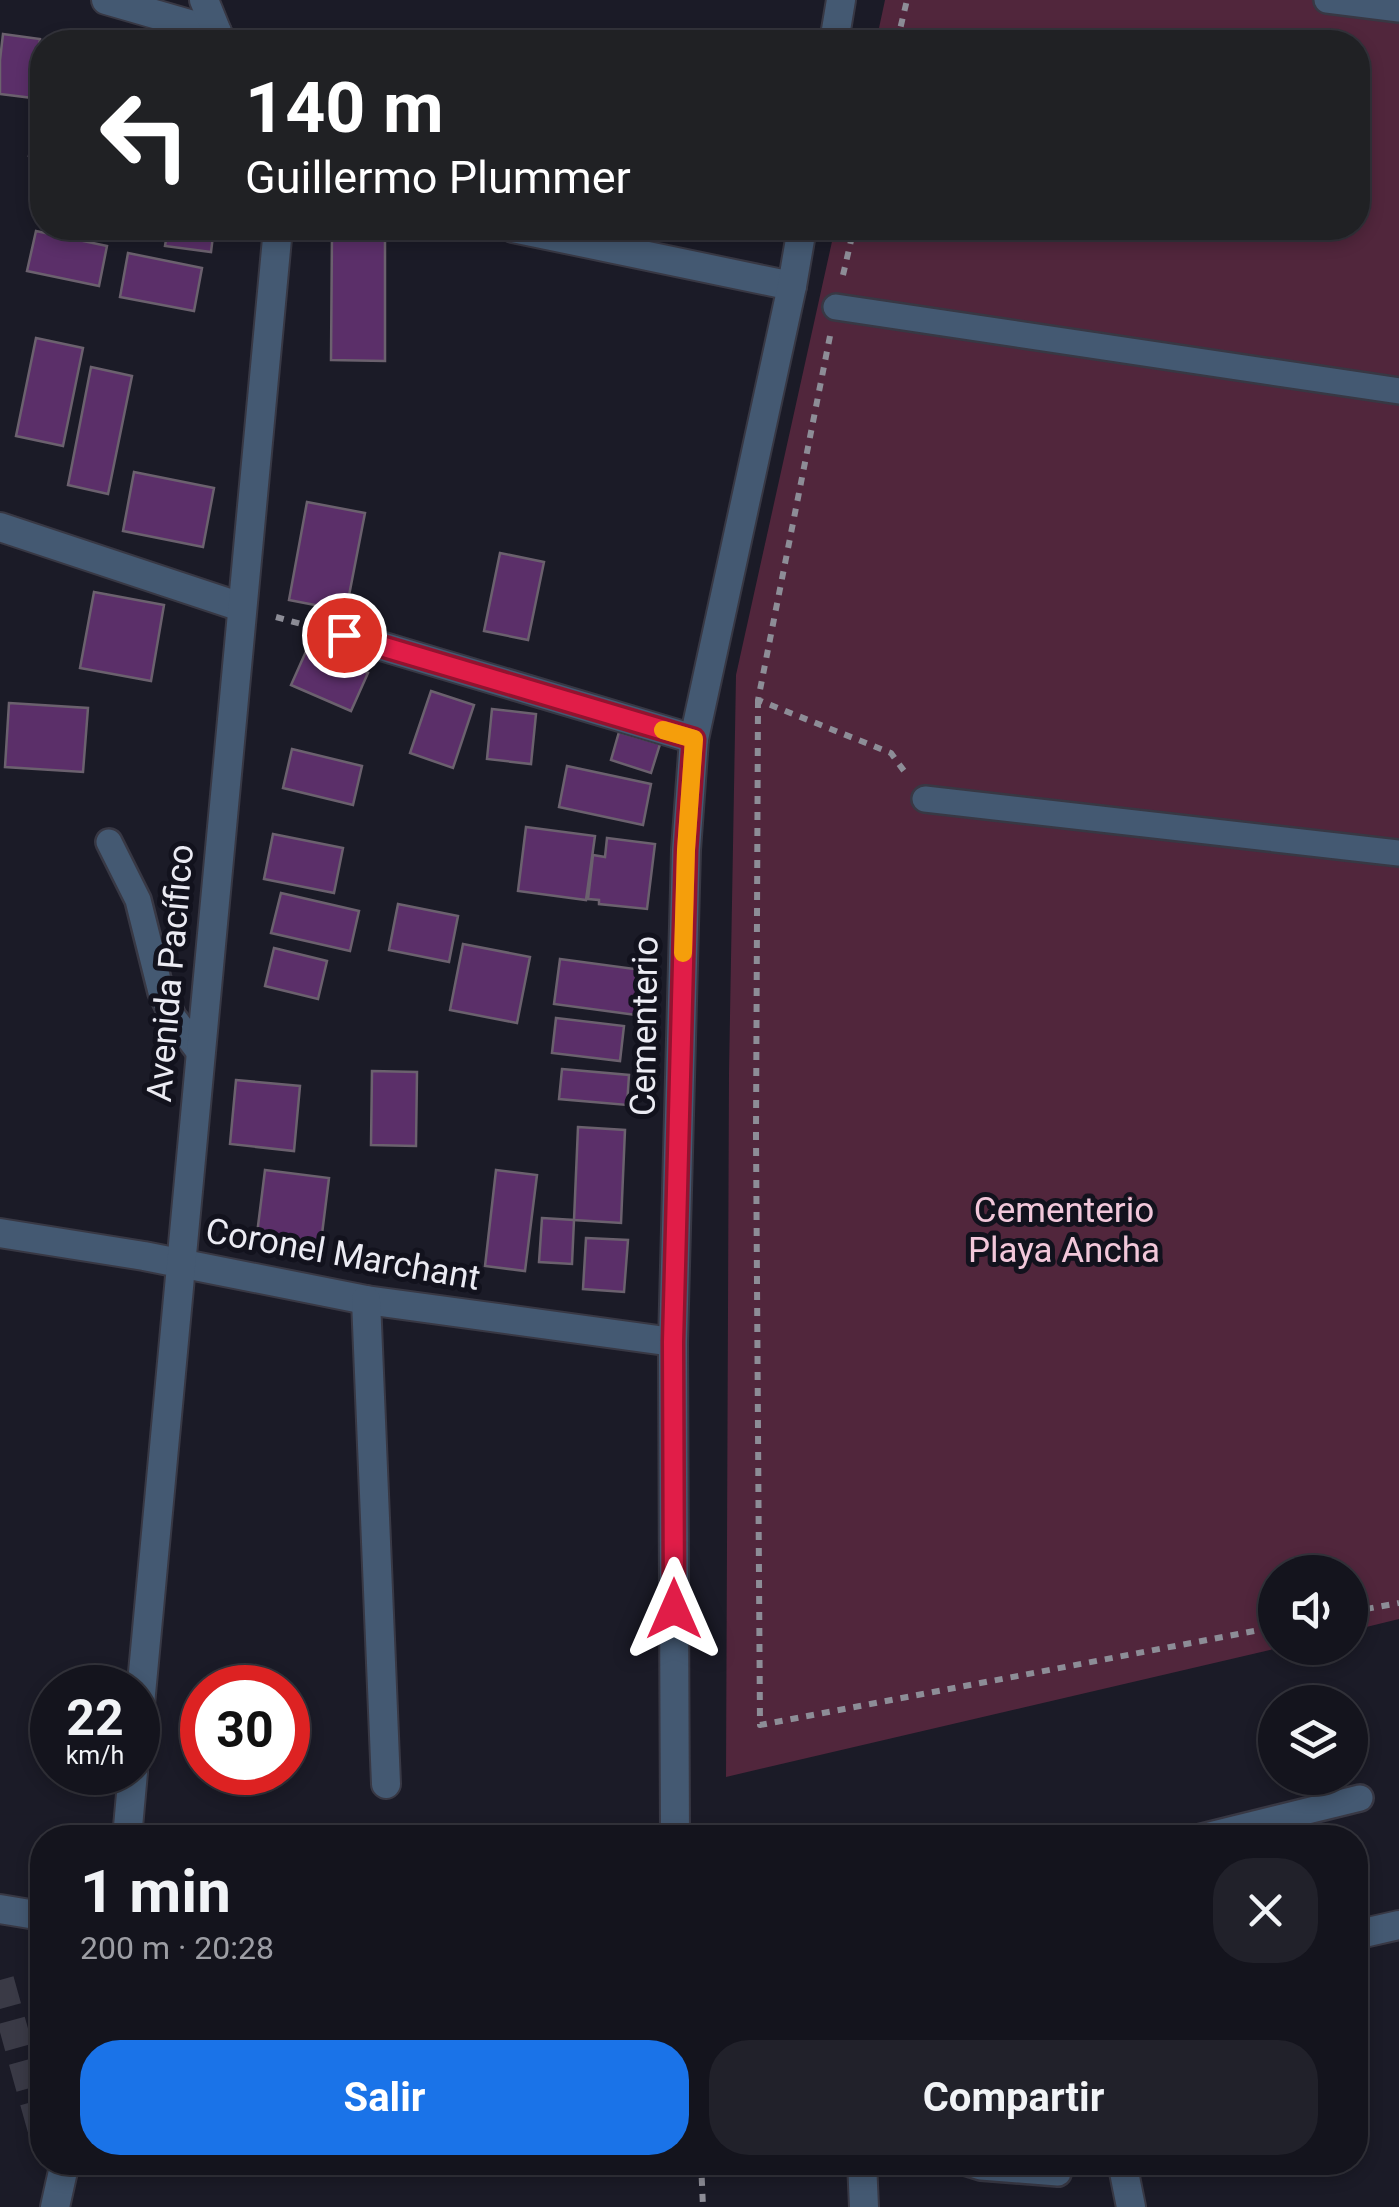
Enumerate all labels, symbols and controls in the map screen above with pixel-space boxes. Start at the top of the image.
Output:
text: 140 m [245,67,444,149]
icon: left [80,70,210,200]
text: Guillermo Plummer [245,151,631,204]
pin [302,593,387,678]
icon: arrive [317,608,372,663]
street label: Avenida Pacífico [139,843,202,1103]
street label: Cementerio [622,936,667,1116]
park label: Cementerio Playa Ancha [968,1190,1160,1271]
street label: Coronel Marchant [203,1210,483,1299]
map controls [1258,1555,1368,1795]
button: sound [1258,1555,1368,1665]
position arrow [622,1557,726,1661]
speed limit sign: 30 [180,1665,310,1795]
button: layers [1258,1685,1368,1795]
text: 22 [66,1689,124,1747]
text: km/h [66,1741,124,1770]
text: 1 min [80,1856,231,1927]
button: close [1213,1858,1318,1963]
text: 200 m · 20:28 [80,1929,274,1967]
button: Salir [80,2040,689,2155]
button: Compartir [709,2040,1318,2155]

